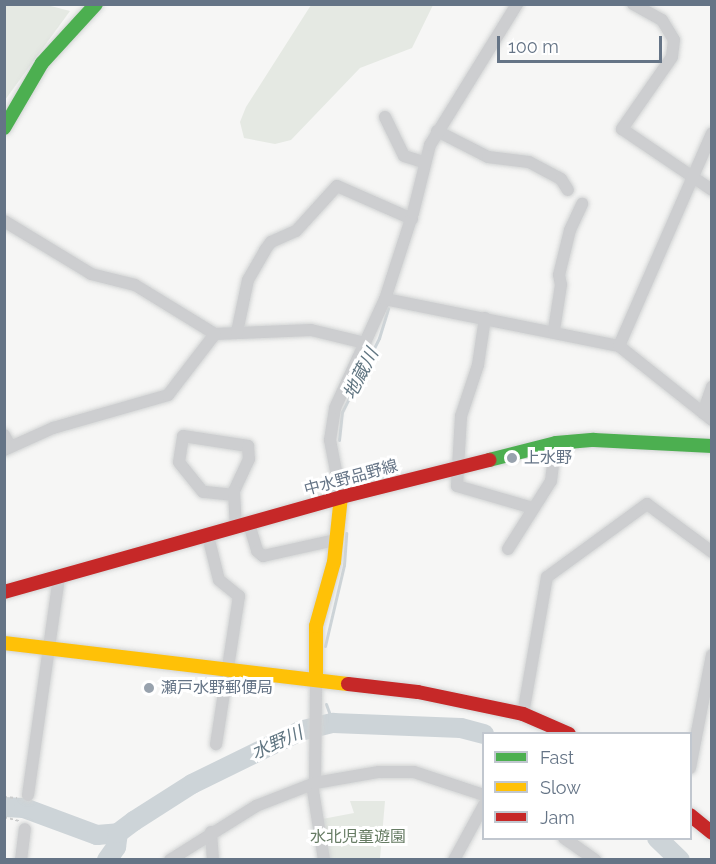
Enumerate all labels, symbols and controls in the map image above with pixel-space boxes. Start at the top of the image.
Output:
scale bar [500,24,665,62]
text: 100 m [508,36,559,57]
water label: 地蔵川 [339,345,383,403]
place label: 上水野 [524,448,572,468]
marker: 上水野 [505,451,519,465]
street label: 中水野品野線 [302,456,400,500]
place label: 瀬戸水野郵便局 [161,678,273,698]
marker: 瀬戸水野郵便局 [142,681,156,695]
water label: 水野川 [248,722,306,764]
legend [482,732,692,840]
text: Fast [540,747,574,768]
text: Slow [540,777,581,798]
text: Jam [540,807,575,828]
park label: 水北児童遊園 [310,827,406,847]

